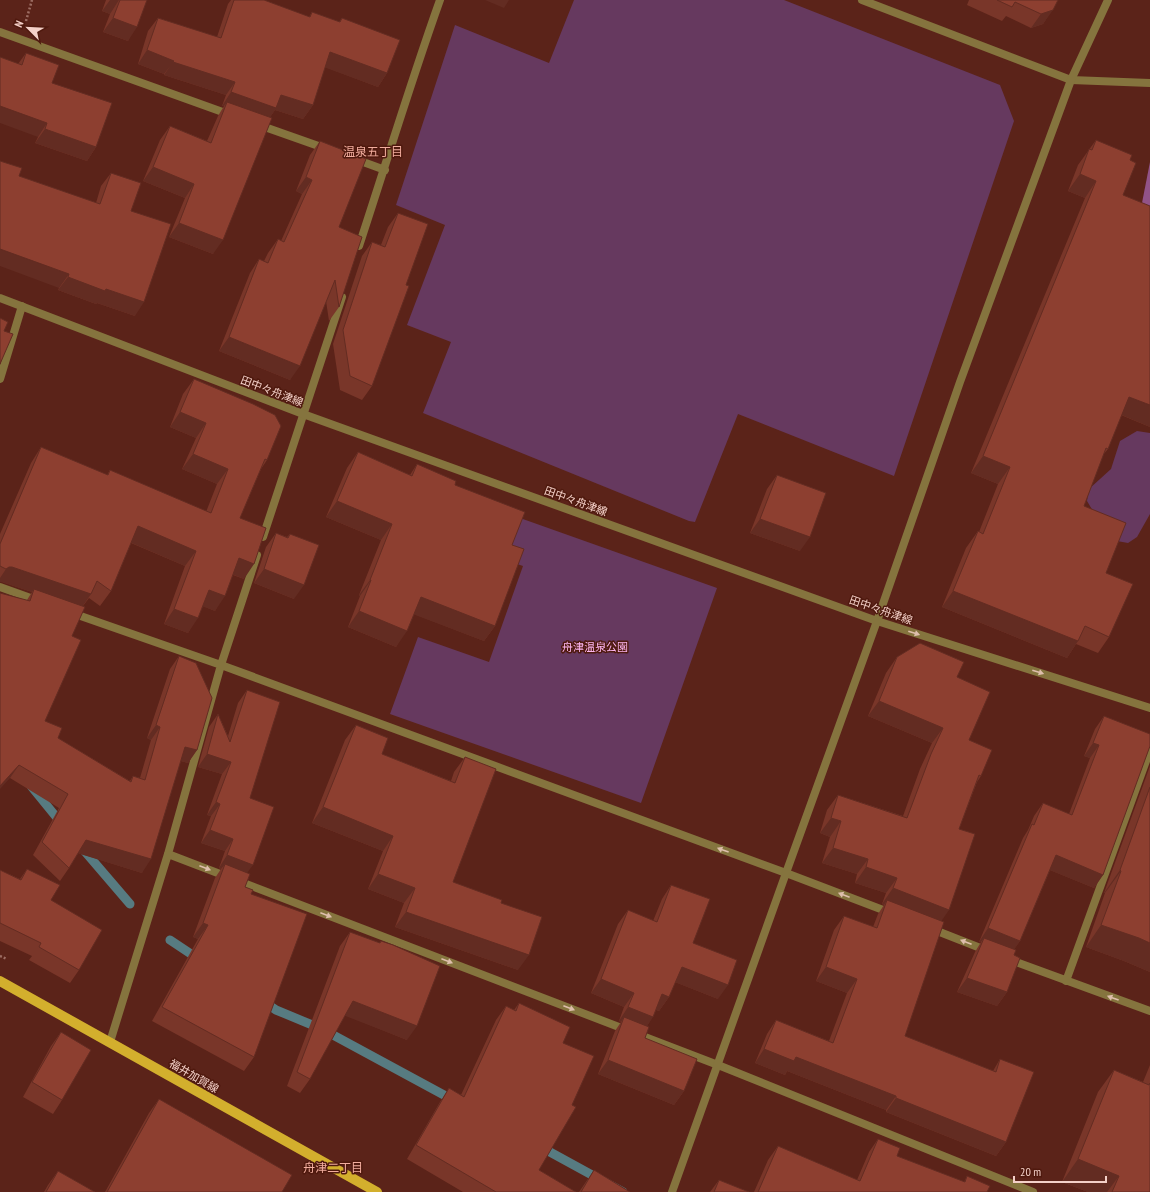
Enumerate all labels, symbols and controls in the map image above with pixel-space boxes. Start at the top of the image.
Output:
north arrow [8,8,48,48]
text: N [11,18,26,29]
district label: 温泉五丁目 [343,144,403,159]
street label: 田中々舟津線 [239,373,305,409]
street label: 田中々舟津線 [543,483,609,519]
street label: 田中々舟津線 [848,593,914,627]
one-way arrow [908,630,920,636]
park label: 舟津温泉公園 [562,640,628,654]
one-way arrow [1032,670,1044,676]
one-way arrow [716,846,728,852]
one-way arrow [199,866,211,872]
one-way arrow [838,892,850,898]
one-way arrow [320,912,332,918]
one-way arrow [959,939,971,945]
one-way arrow [442,959,454,965]
one-way arrow [1107,995,1119,1001]
one-way arrow [563,1005,575,1011]
street label: 福井加賀線 [167,1056,221,1096]
scale bar [1014,1158,1106,1184]
district label: 舟津二丁目 [303,1160,363,1175]
text: 20 m [1020,1164,1041,1179]

